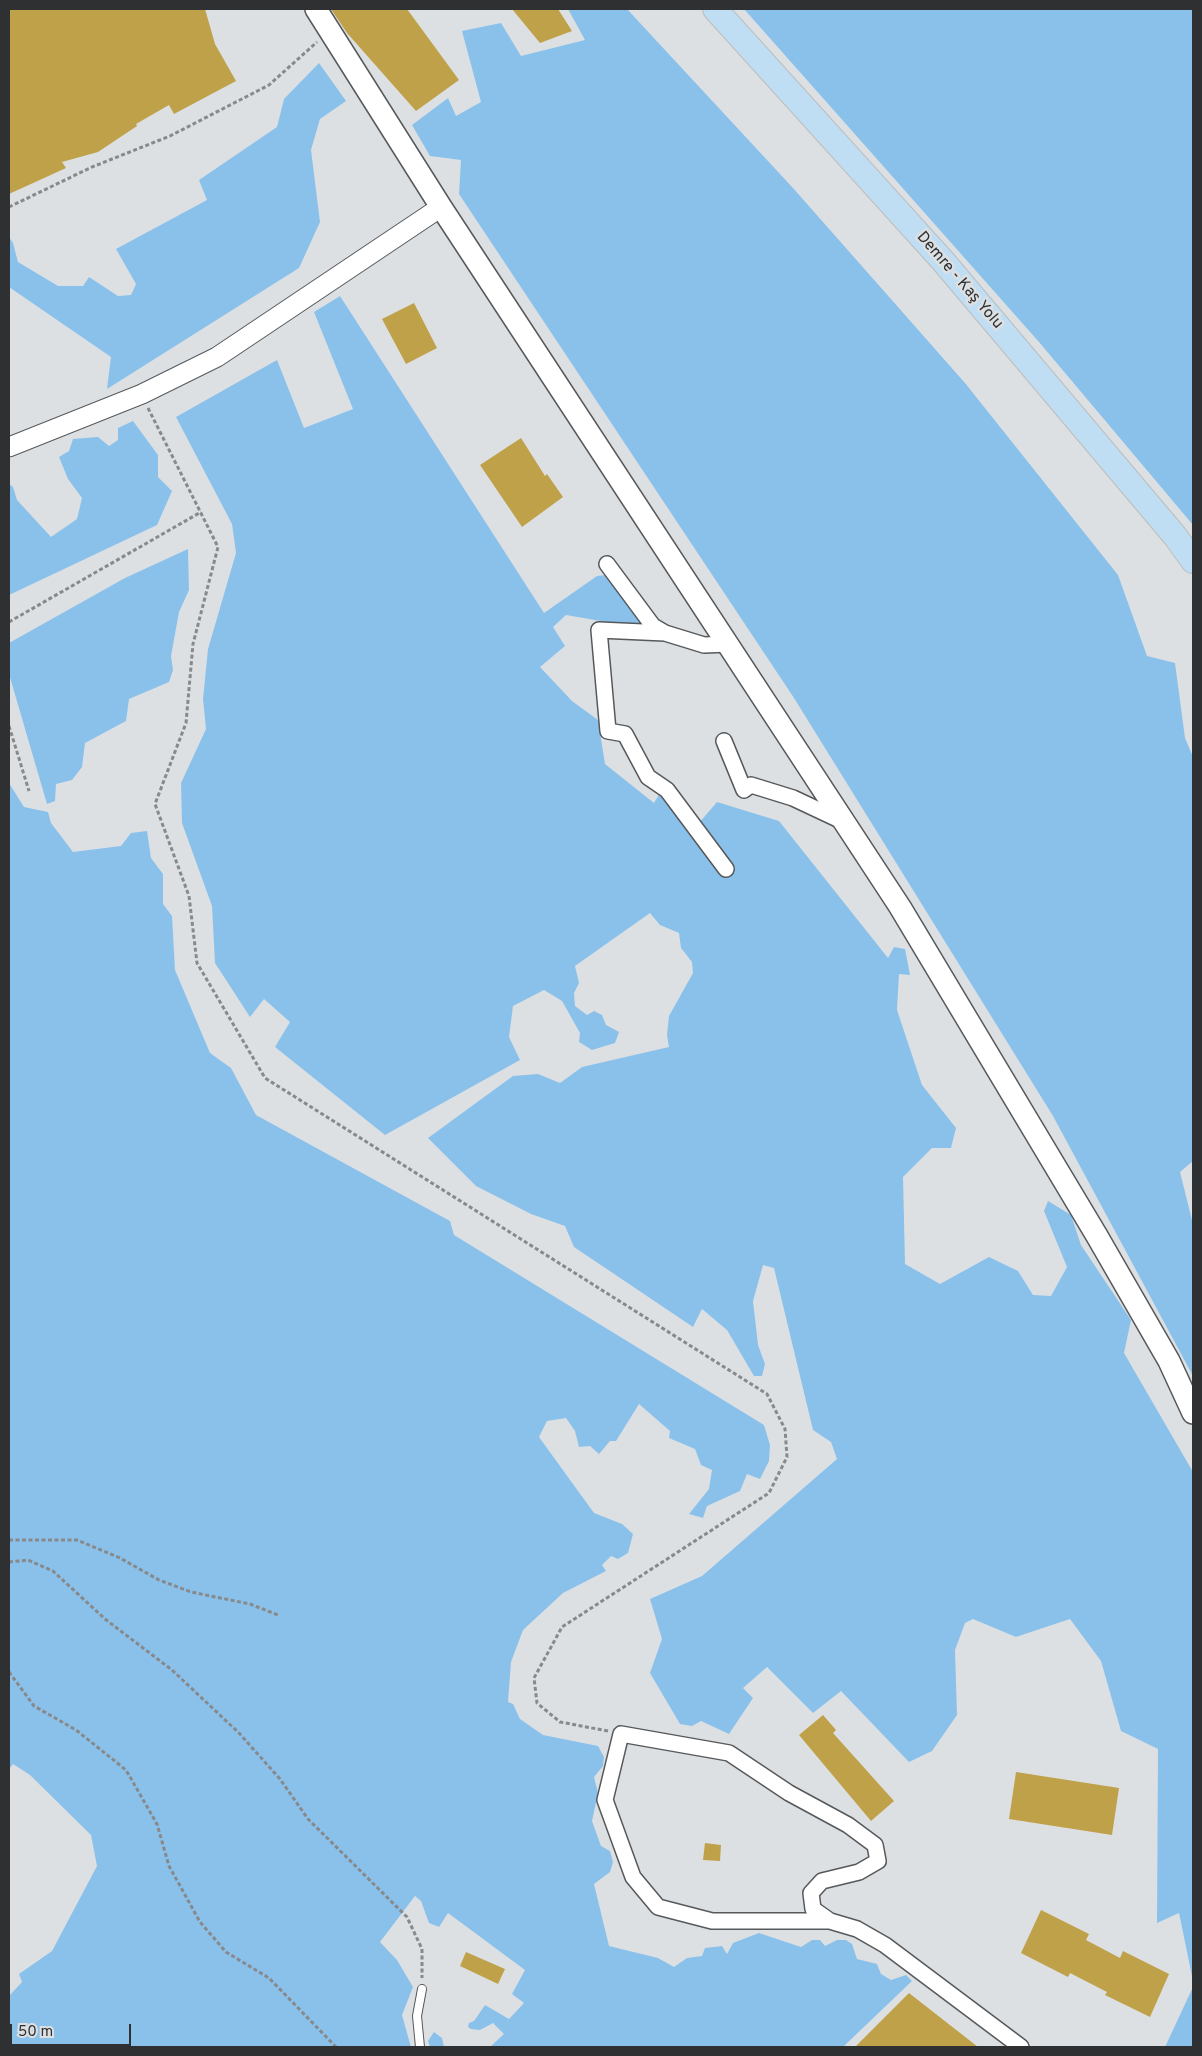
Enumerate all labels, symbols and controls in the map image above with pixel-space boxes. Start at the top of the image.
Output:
street label: Demre - Kaş Yolu [912,228,1006,334]
scale bar [12,2014,134,2046]
text: 50 m [18,2023,53,2042]

